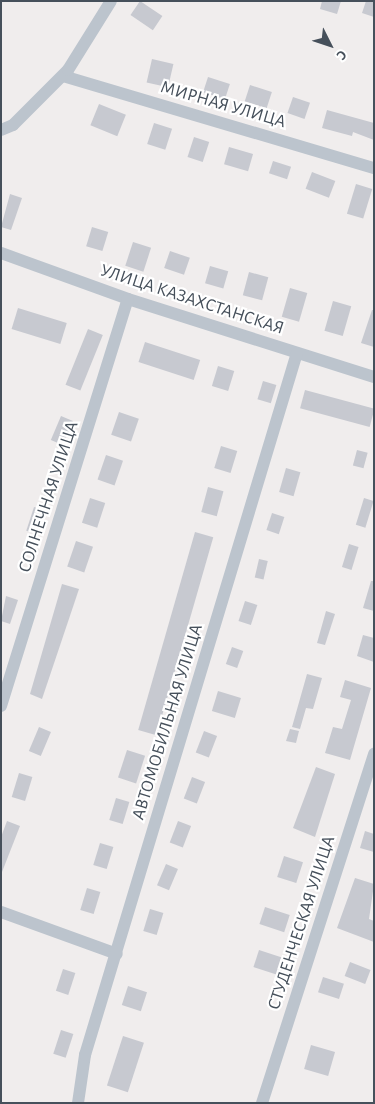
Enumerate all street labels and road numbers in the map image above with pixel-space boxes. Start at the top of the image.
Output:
street label: МИРНАЯ УЛИЦА [158,77,288,133]
street label: УЛИЦА КАЗАХСТАНСКАЯ [97,260,287,340]
street label: СОЛНЕЧНАЯ УЛИЦА [14,419,84,575]
street label: АВТОМОБИЛЬНАЯ УЛИЦА [128,622,208,822]
street label: СТУДЕНЧЕСКАЯ УЛИЦА [264,833,340,1013]

